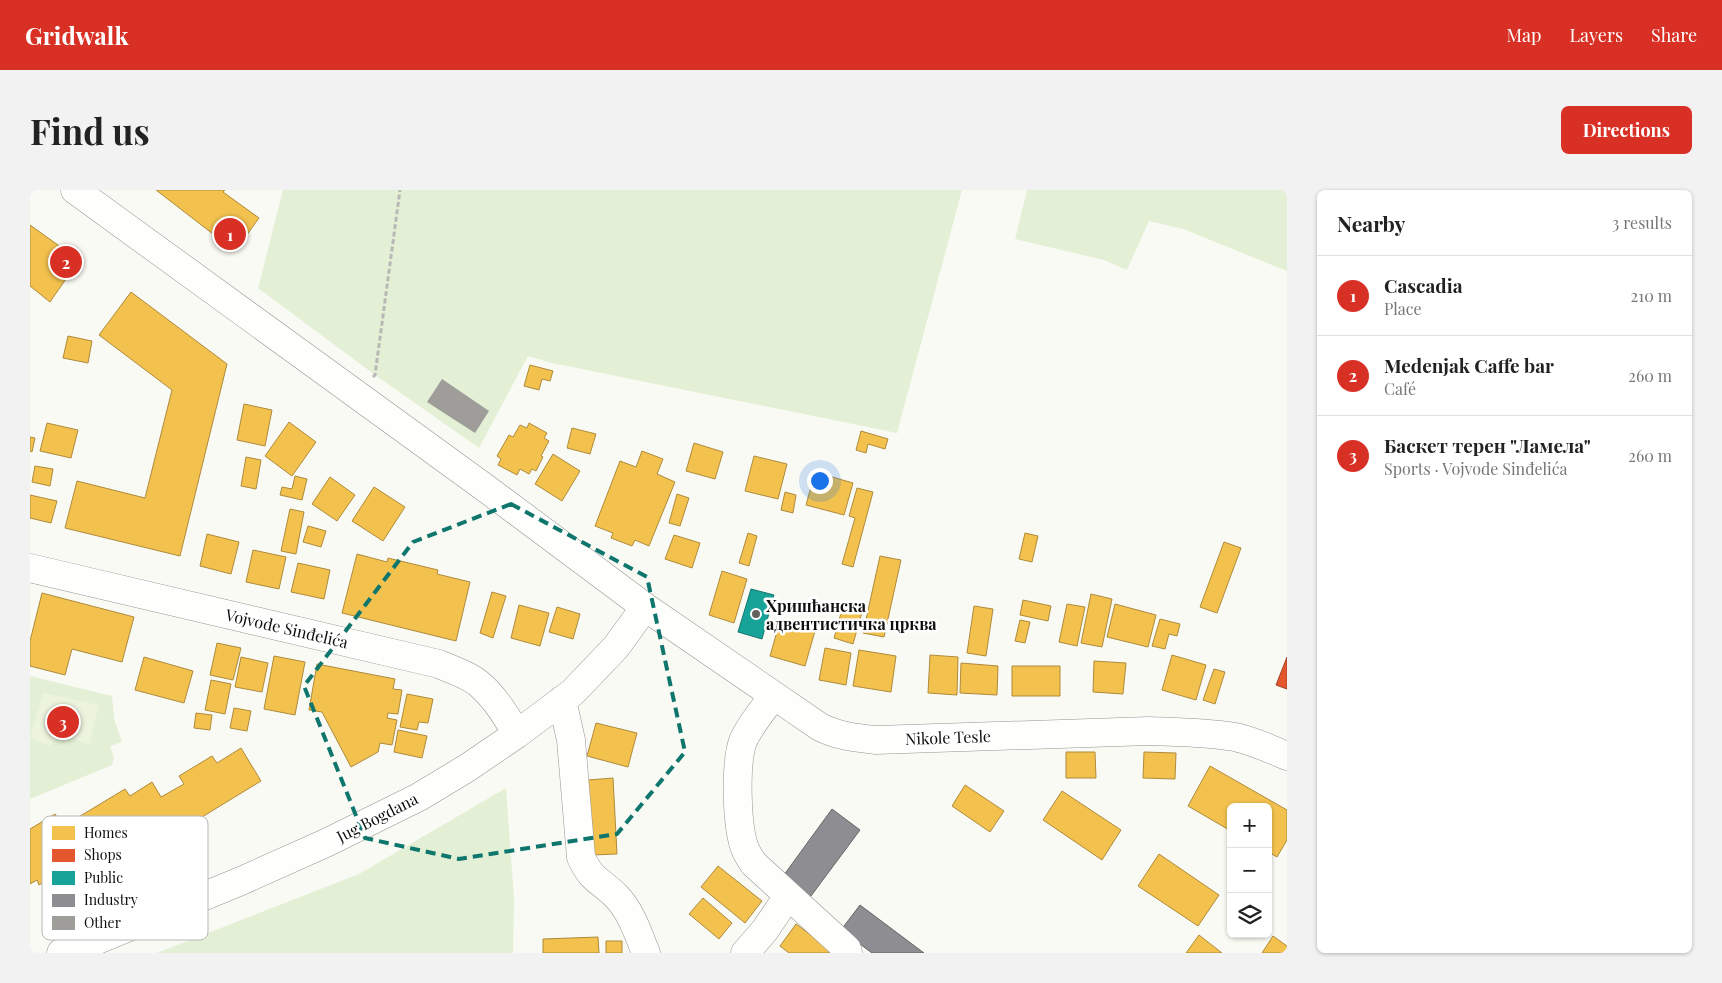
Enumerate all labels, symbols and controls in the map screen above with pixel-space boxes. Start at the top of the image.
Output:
text: Gridwalk [25,19,128,51]
text: Map [1506,23,1541,47]
text: Layers [1569,23,1623,47]
text: Share [1651,23,1697,47]
button: Directions [1561,106,1692,154]
text: Find us [30,107,150,154]
text: Nearby [1337,209,1406,237]
text: 3 results [1612,212,1672,233]
pin: 1 [214,215,246,253]
pin: 2 [50,243,82,281]
text: Cascadia [1384,272,1462,298]
text: 1 [1350,285,1356,306]
text: 210 m [1631,285,1672,306]
text: Place [1384,298,1422,319]
text: Medenjak Caffe bar [1384,352,1554,378]
text: 2 [1349,365,1357,386]
text: 260 m [1628,365,1672,386]
text: Café [1384,378,1416,399]
text: Баскет терен "Ламела" [1384,432,1591,458]
text: 3 [1349,445,1357,466]
text: 260 m [1628,445,1672,466]
text: Sports · Vojvode Sinđelića [1384,458,1568,479]
your location [807,468,833,494]
place label: Хришћанска адвентистичка црква [766,595,937,634]
street label: Vojvode Sinđelića [223,603,350,652]
marker: Хришћанска адвентистичка црква [750,608,762,620]
pin: 3 [47,703,79,741]
street label: Nikole Tesle [905,725,991,749]
street label: Jug Bogdana [332,788,421,847]
map controls [1227,803,1272,938]
button: + [1227,803,1272,848]
legend [42,816,208,940]
text: Homes [84,823,128,842]
text: Shops [84,845,122,864]
button: − [1227,848,1272,893]
text: Public [84,868,123,887]
text: Industry [84,890,138,909]
button: layers [1227,893,1272,938]
text: Other [84,913,122,932]

